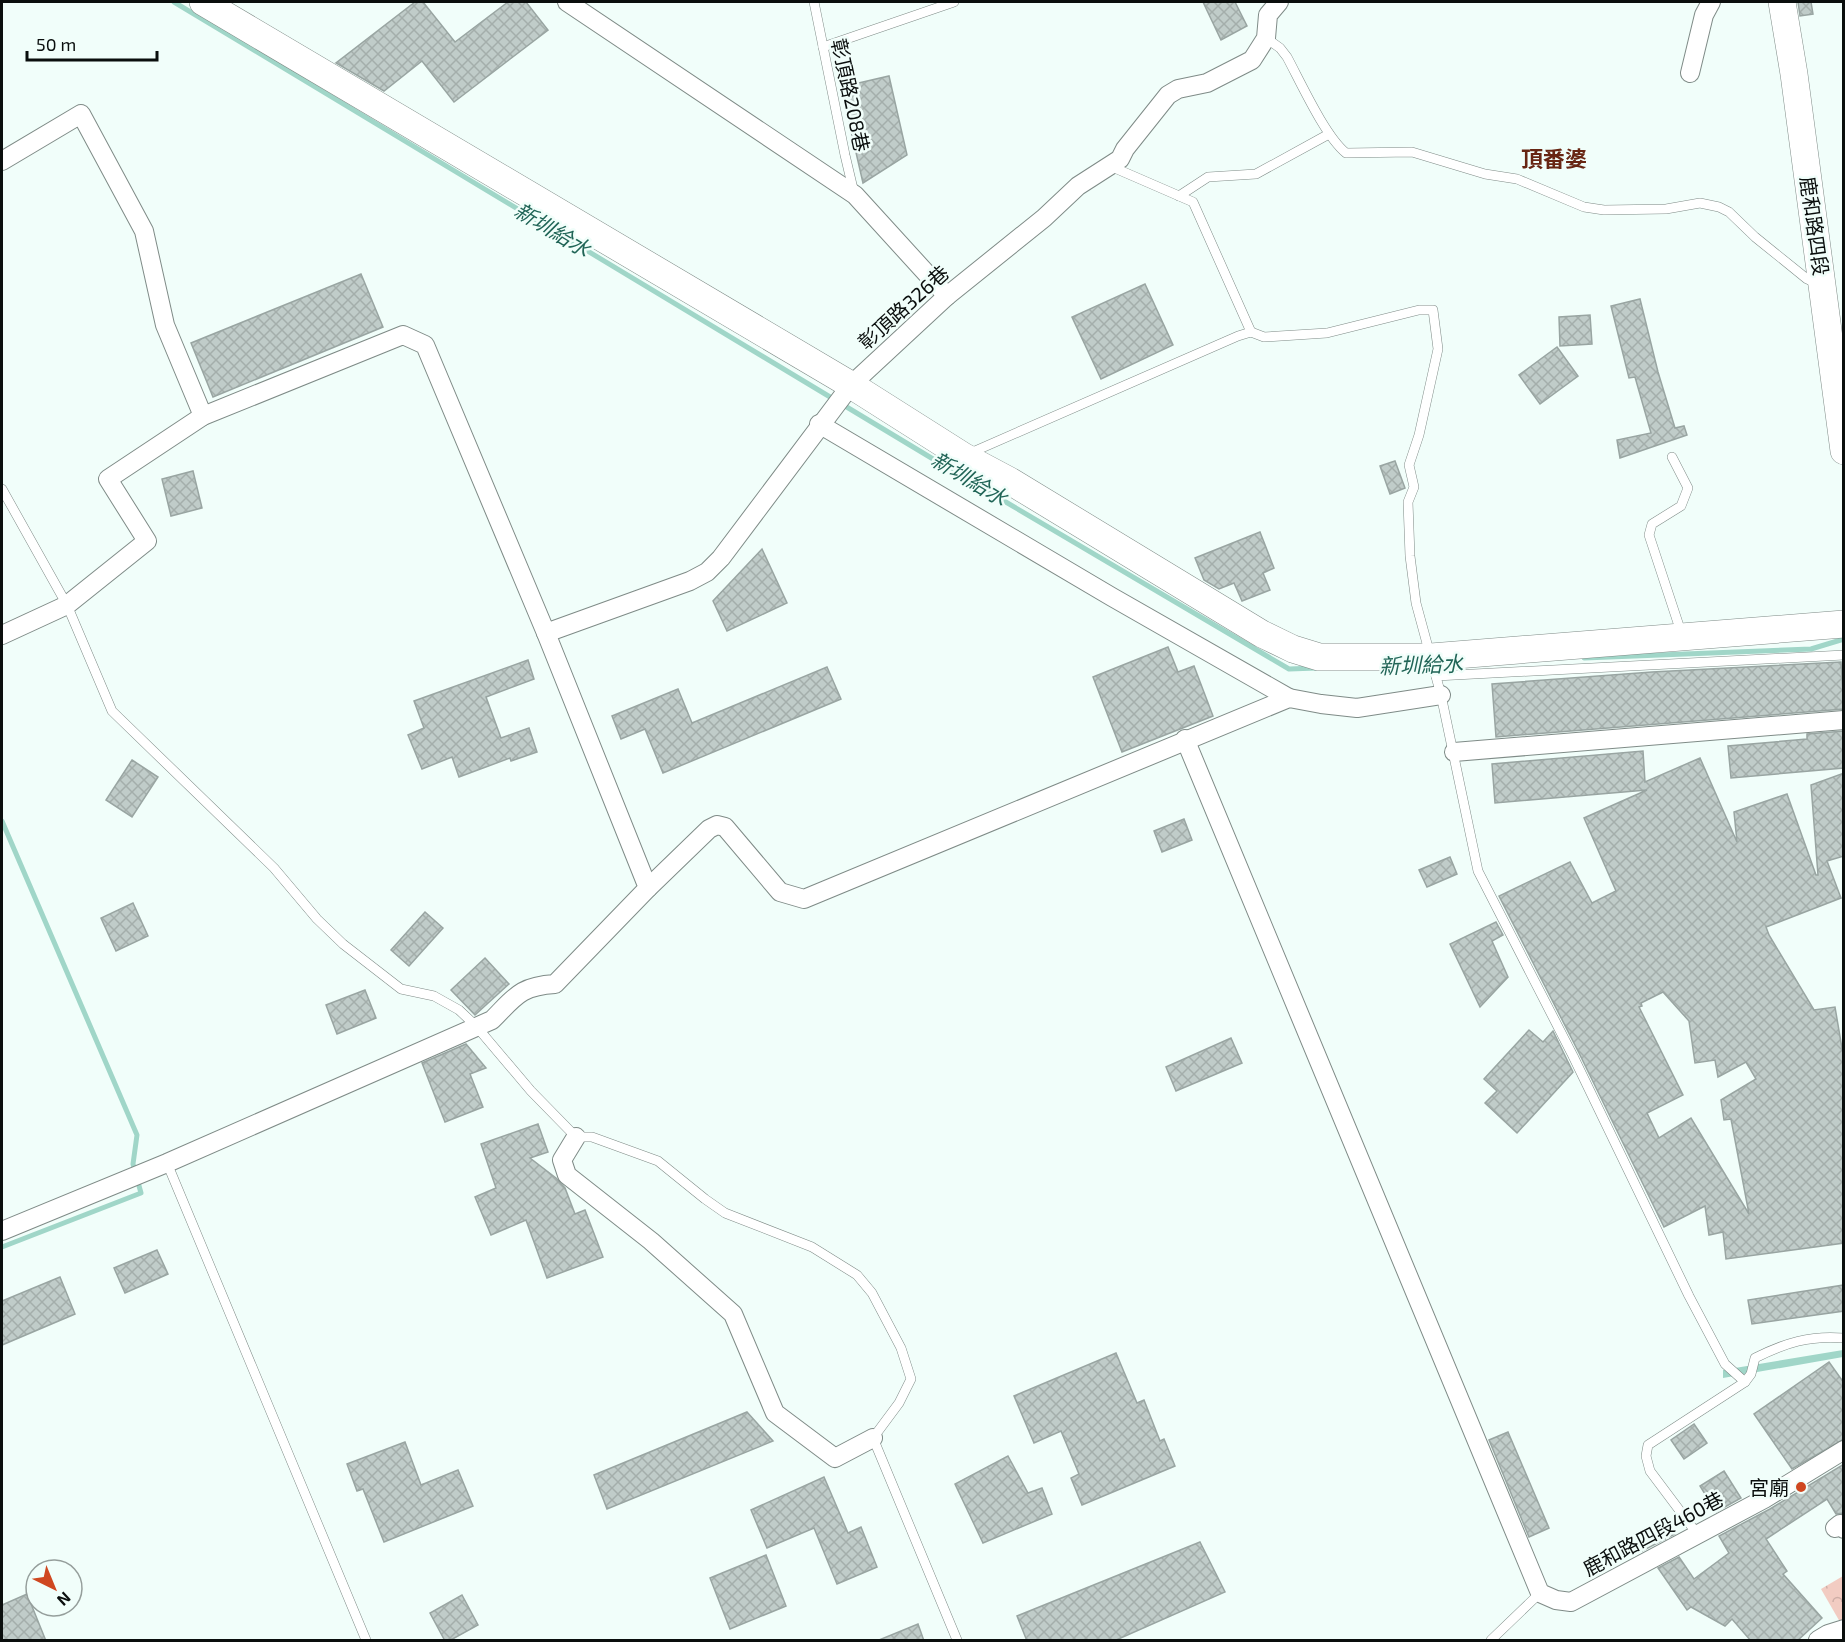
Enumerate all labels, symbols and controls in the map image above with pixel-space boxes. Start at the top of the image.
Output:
scale bar [27,24,158,62]
text: 50 m [36,33,76,55]
street label: 彰頂路208巷 [827,36,875,154]
district label: 頂番婆 [1521,145,1587,171]
street label: 鹿和路四段 [1796,175,1834,277]
water label: 新圳給水 [511,197,596,262]
street label: 彰頂路326巷 [853,260,953,354]
water label: 新圳給水 [928,446,1013,511]
water label: 新圳給水 [1379,650,1464,678]
place label: 宮廟 [1749,1475,1789,1499]
marker: 宮廟 [1794,1480,1808,1494]
street label: 鹿和路四段460巷 [1579,1486,1727,1580]
north arrow [24,1558,84,1618]
text: N [54,1588,75,1610]

